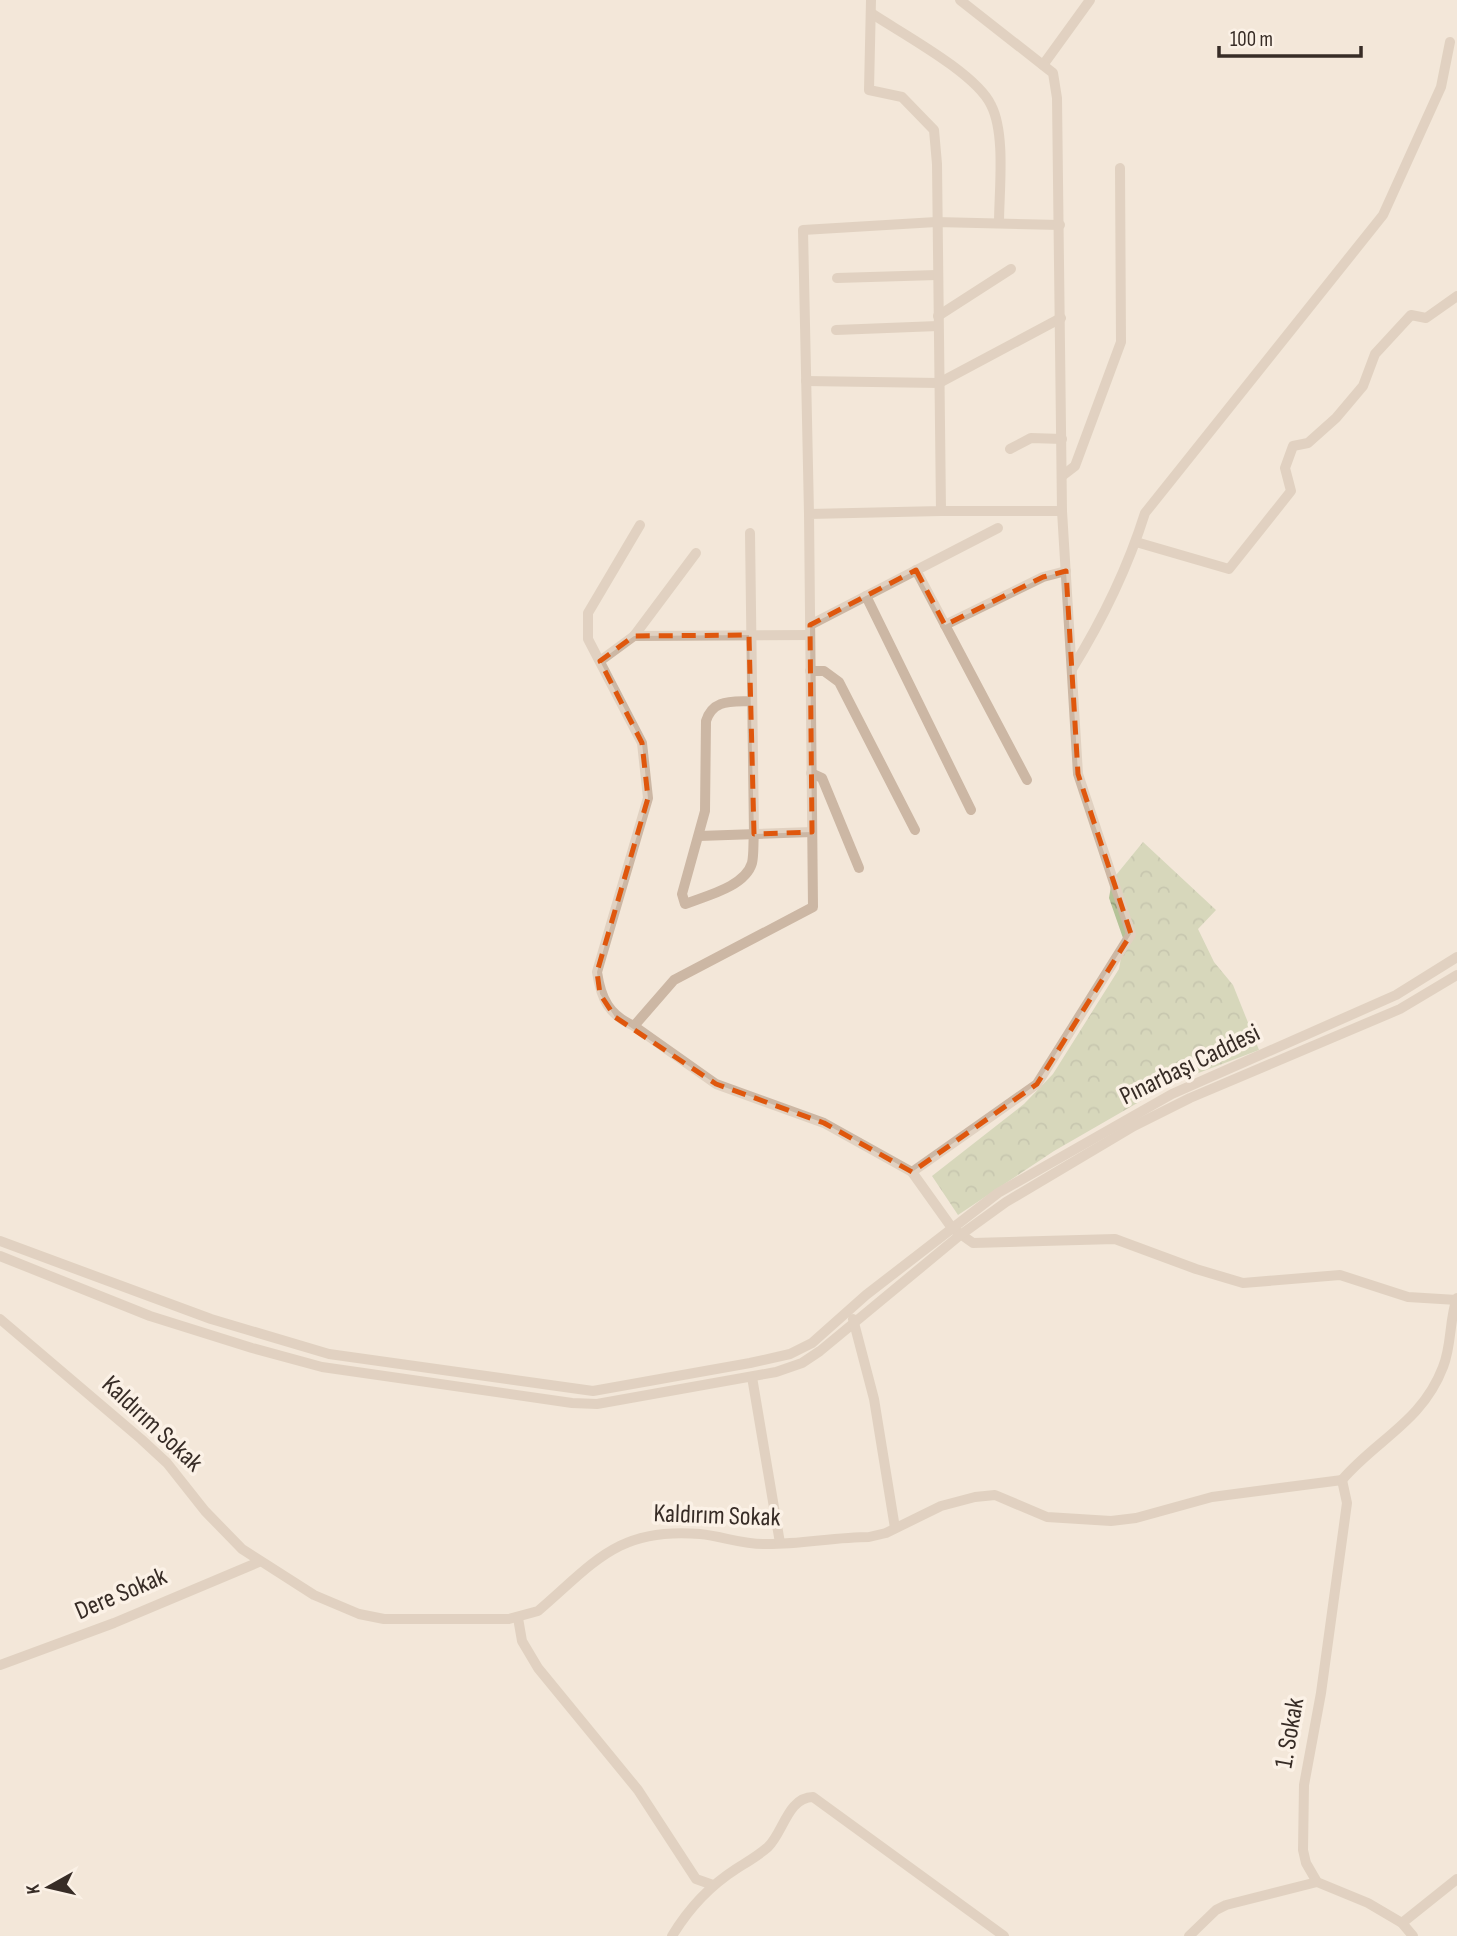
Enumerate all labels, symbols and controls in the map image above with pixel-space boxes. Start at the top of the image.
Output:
scale bar [1219,14,1361,58]
text: 100 m [1230,27,1273,52]
street label: Pınarbaşı Caddesi [1115,1018,1265,1112]
street label: Kaldırım Sokak [95,1369,209,1479]
street label: Kaldırım Sokak [653,1498,781,1534]
street label: Dere Sokak [70,1561,172,1627]
street label: 1. Sokak [1269,1695,1311,1770]
north arrow [14,1852,84,1922]
text: K [22,1882,46,1895]

